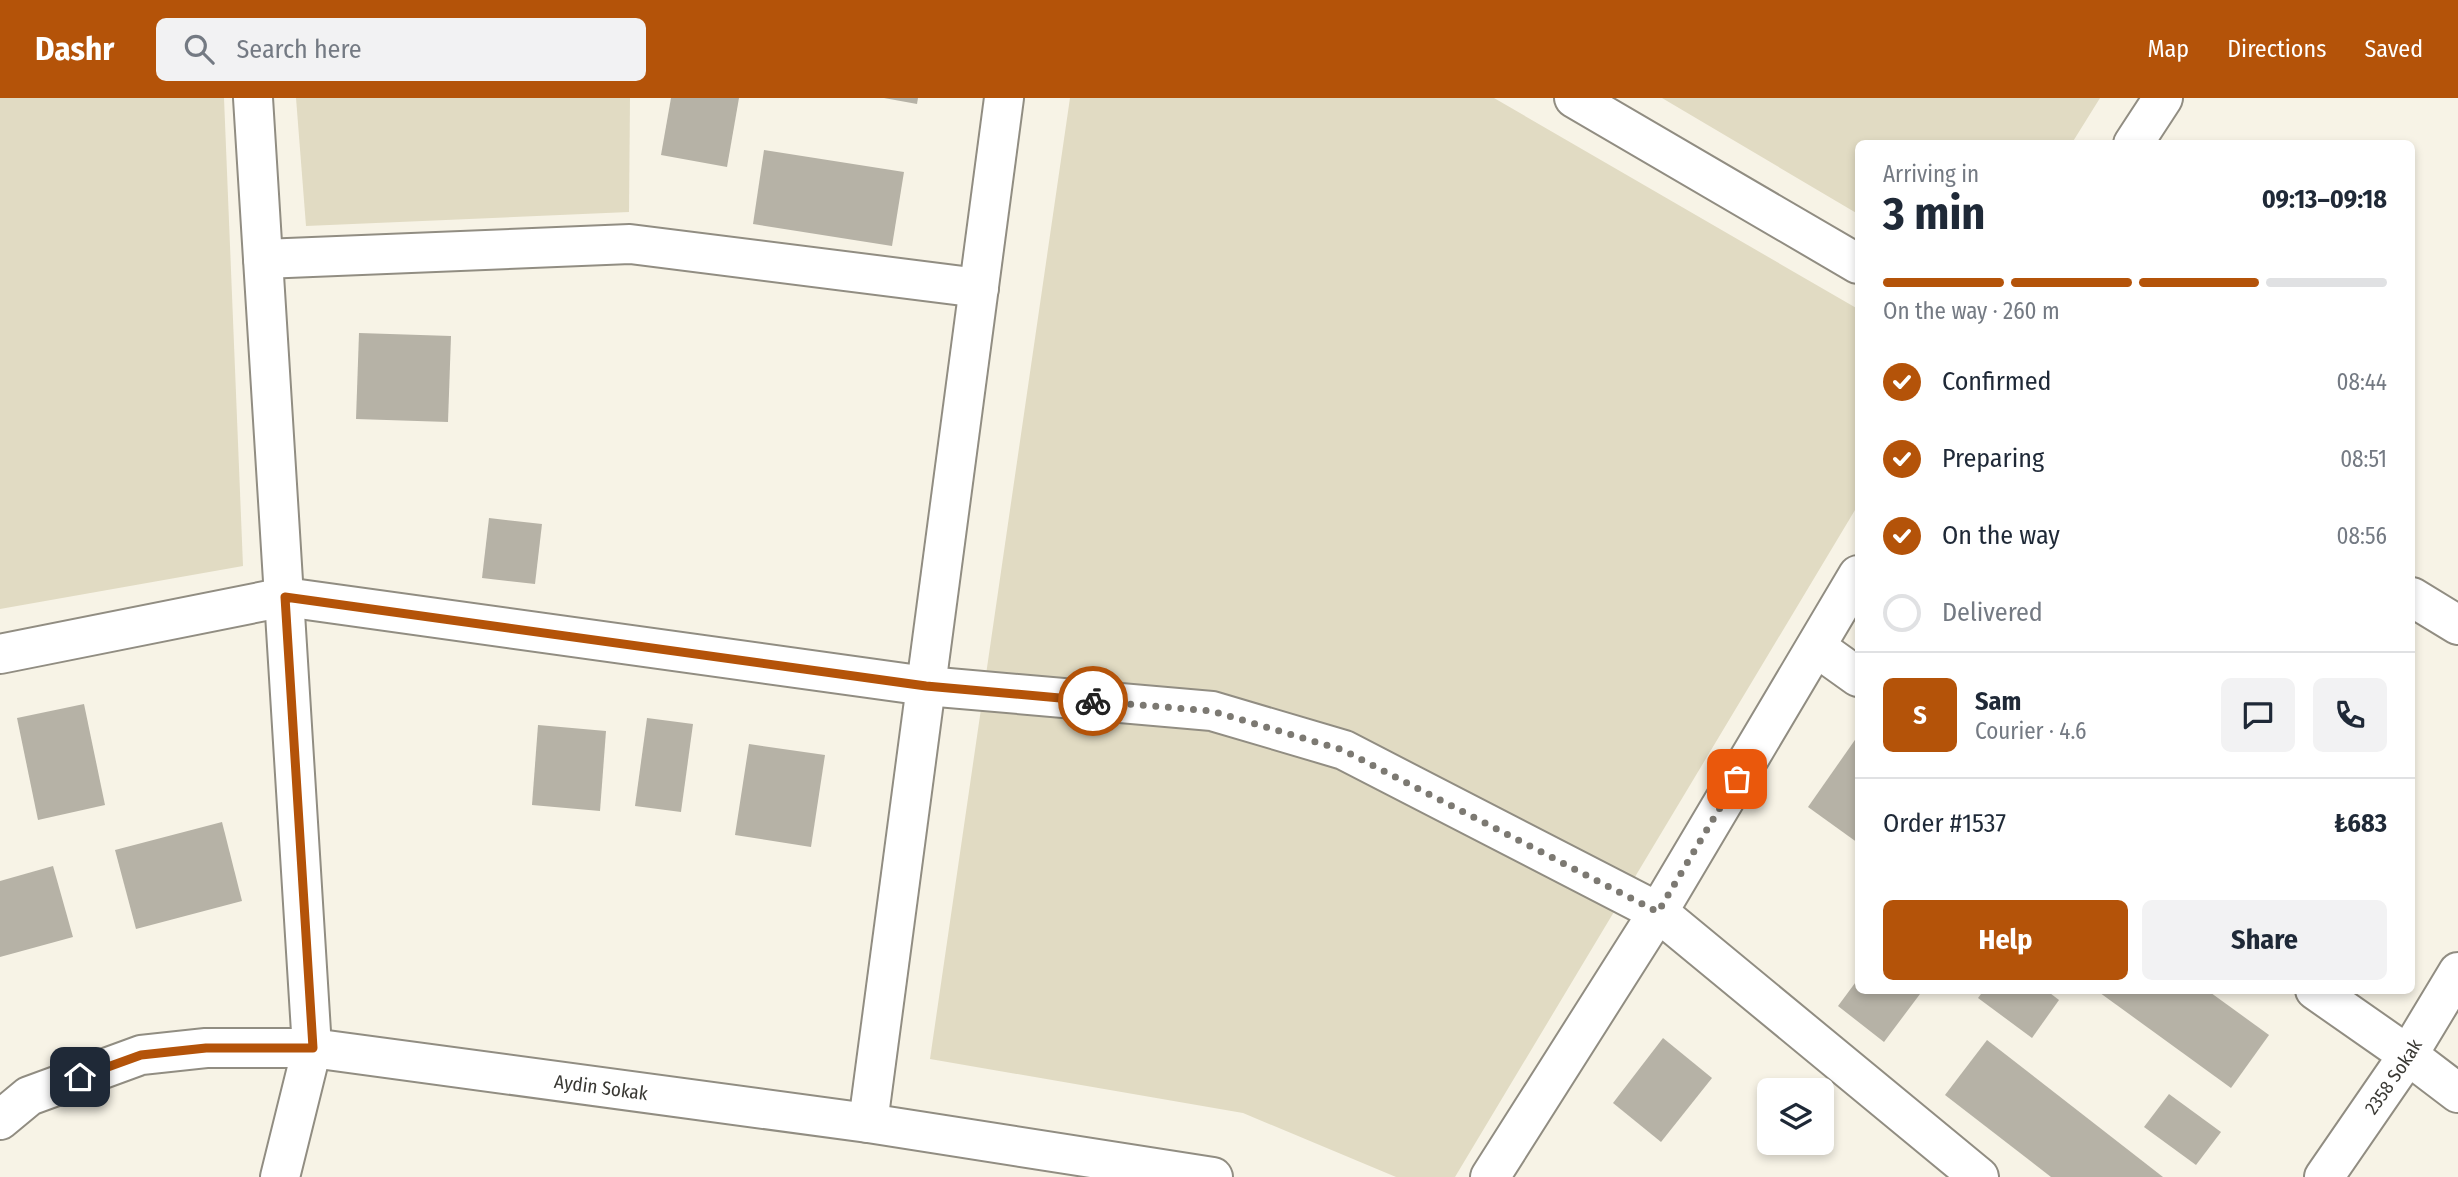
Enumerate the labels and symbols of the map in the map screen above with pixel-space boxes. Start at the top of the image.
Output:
courier [1058,666,1128,736]
pin [1707,749,1767,809]
street label: 2358 Sokak [2360,1035,2427,1119]
pin [50,1047,110,1107]
street label: Aydin Sokak [553,1070,649,1105]

